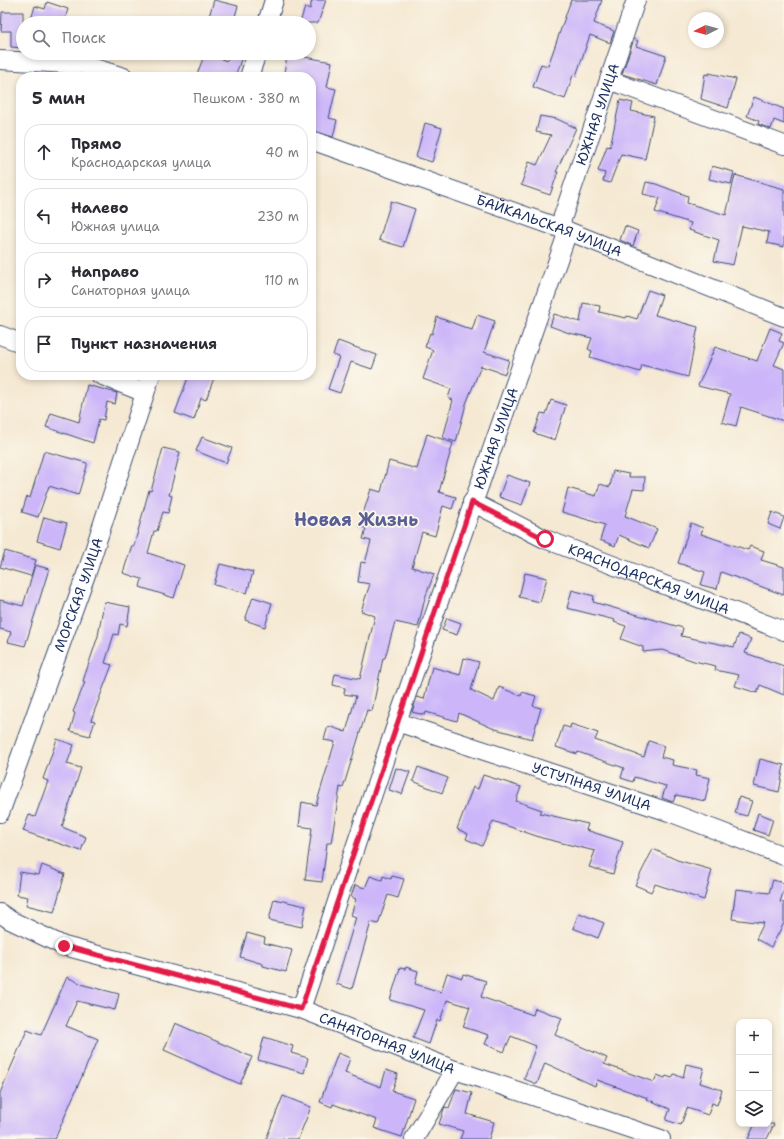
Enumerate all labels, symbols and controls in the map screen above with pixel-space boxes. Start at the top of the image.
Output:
north arrow [688,12,724,48]
search box [16,16,316,60]
icon: search [30,27,52,49]
text: Поиск [62,28,106,48]
street label: ЮЖНАЯ УЛИЦА [572,61,623,168]
text: 5 мин [32,87,85,109]
text: Пешком · 380 m [193,90,300,107]
text: Прямо [71,134,121,154]
icon: ahead [33,141,55,163]
text: 40 m [265,144,299,161]
text: Краснодарская улица [71,154,211,171]
street label: БАЙКАЛЬСКАЯ УЛИЦА [474,190,625,261]
text: Налево [71,198,129,218]
icon: left [33,205,55,227]
text: 230 m [257,208,299,225]
text: Южная улица [71,218,160,235]
text: Направо [71,262,139,282]
icon: right [33,269,55,291]
text: 110 m [264,272,299,289]
text: Санаторная улица [71,282,190,299]
icon: arrive [33,333,55,355]
text: Пункт назначения [71,334,217,354]
street label: ЮЖНАЯ УЛИЦА [470,385,522,492]
district label: Новая Жизнь [294,508,418,532]
route start [536,530,554,548]
street label: МОРСКАЯ УЛИЦА [50,535,107,654]
street label: КРАСНОДАРСКАЯ УЛИЦА [565,540,732,618]
street label: УСТУПНАЯ УЛИЦА [530,758,654,814]
route end [55,937,73,955]
street label: САНАТОРНАЯ УЛИЦА [317,1008,458,1078]
map controls [736,1019,772,1127]
button: + [736,1019,772,1055]
button: − [736,1055,772,1091]
button: layers [736,1091,772,1127]

